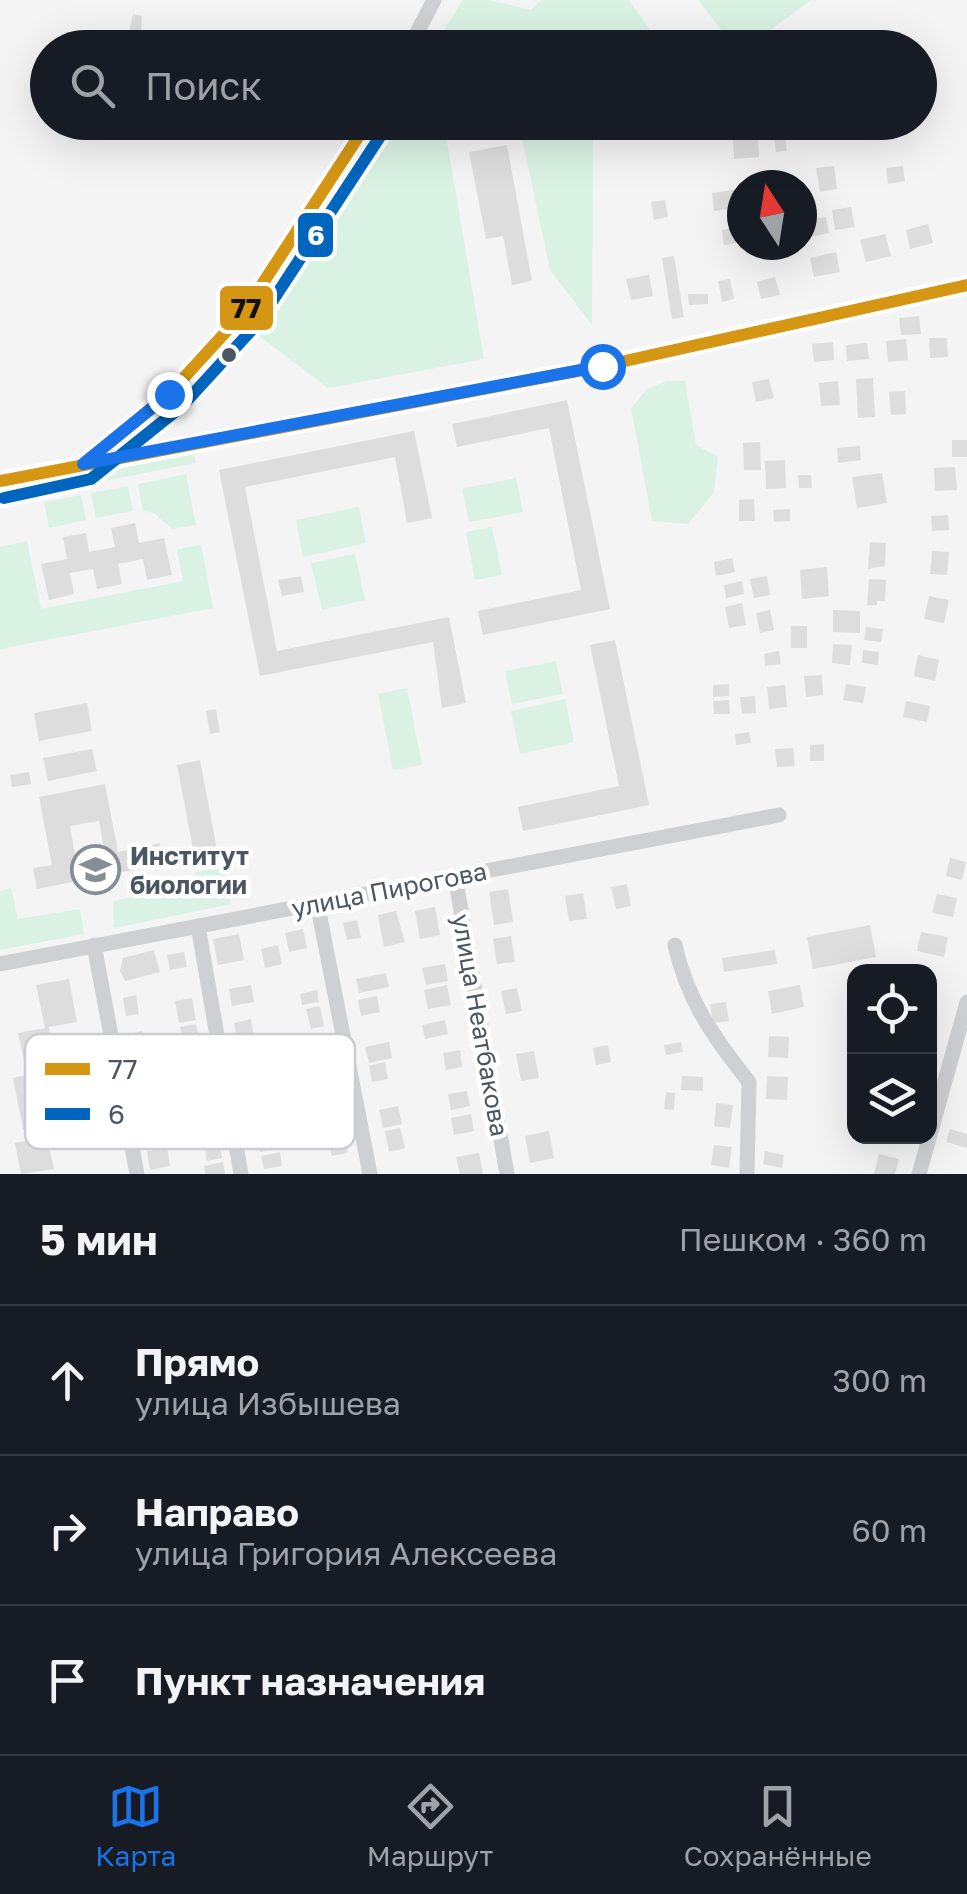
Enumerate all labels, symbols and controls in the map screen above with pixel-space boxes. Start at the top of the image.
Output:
search box [30,30,937,140]
icon: search [65,58,120,113]
text: Поиск [145,63,262,108]
north arrow [727,170,817,260]
line badge: 6 [296,211,335,259]
text: 6 [307,218,325,251]
line badge: 77 [218,284,275,332]
text: 77 [231,291,261,324]
route start [580,344,626,390]
unlabelled marker [219,345,239,365]
route end [147,372,193,418]
place label: Институт биологии [130,840,249,900]
school or university icon: Институт биологии [69,843,121,895]
street label: улица Пирогова [289,855,489,923]
street label: улица Неатбакова [446,911,516,1139]
map controls [847,964,937,1144]
button: locate [847,964,937,1054]
legend [25,1034,355,1149]
text: 77 [108,1052,138,1085]
button: layers [847,1054,937,1144]
text: 6 [108,1097,125,1130]
text: 5 мин [40,1214,158,1264]
text: Пешком · 360 m [679,1220,927,1258]
text: Прямо [135,1339,259,1384]
icon: ahead [40,1353,95,1408]
text: 300 m [832,1361,927,1399]
text: улица Избышева [135,1384,401,1422]
text: Направо [135,1489,299,1534]
icon: right [40,1503,95,1558]
text: 60 m [851,1511,927,1549]
text: улица Григория Алексеева [135,1534,557,1572]
icon: arrive [40,1653,95,1708]
text: Пункт назначения [135,1658,485,1703]
tab: Карта [95,1779,176,1872]
tab: Маршрут [367,1779,493,1872]
tab: Сохранённые [684,1779,872,1872]

